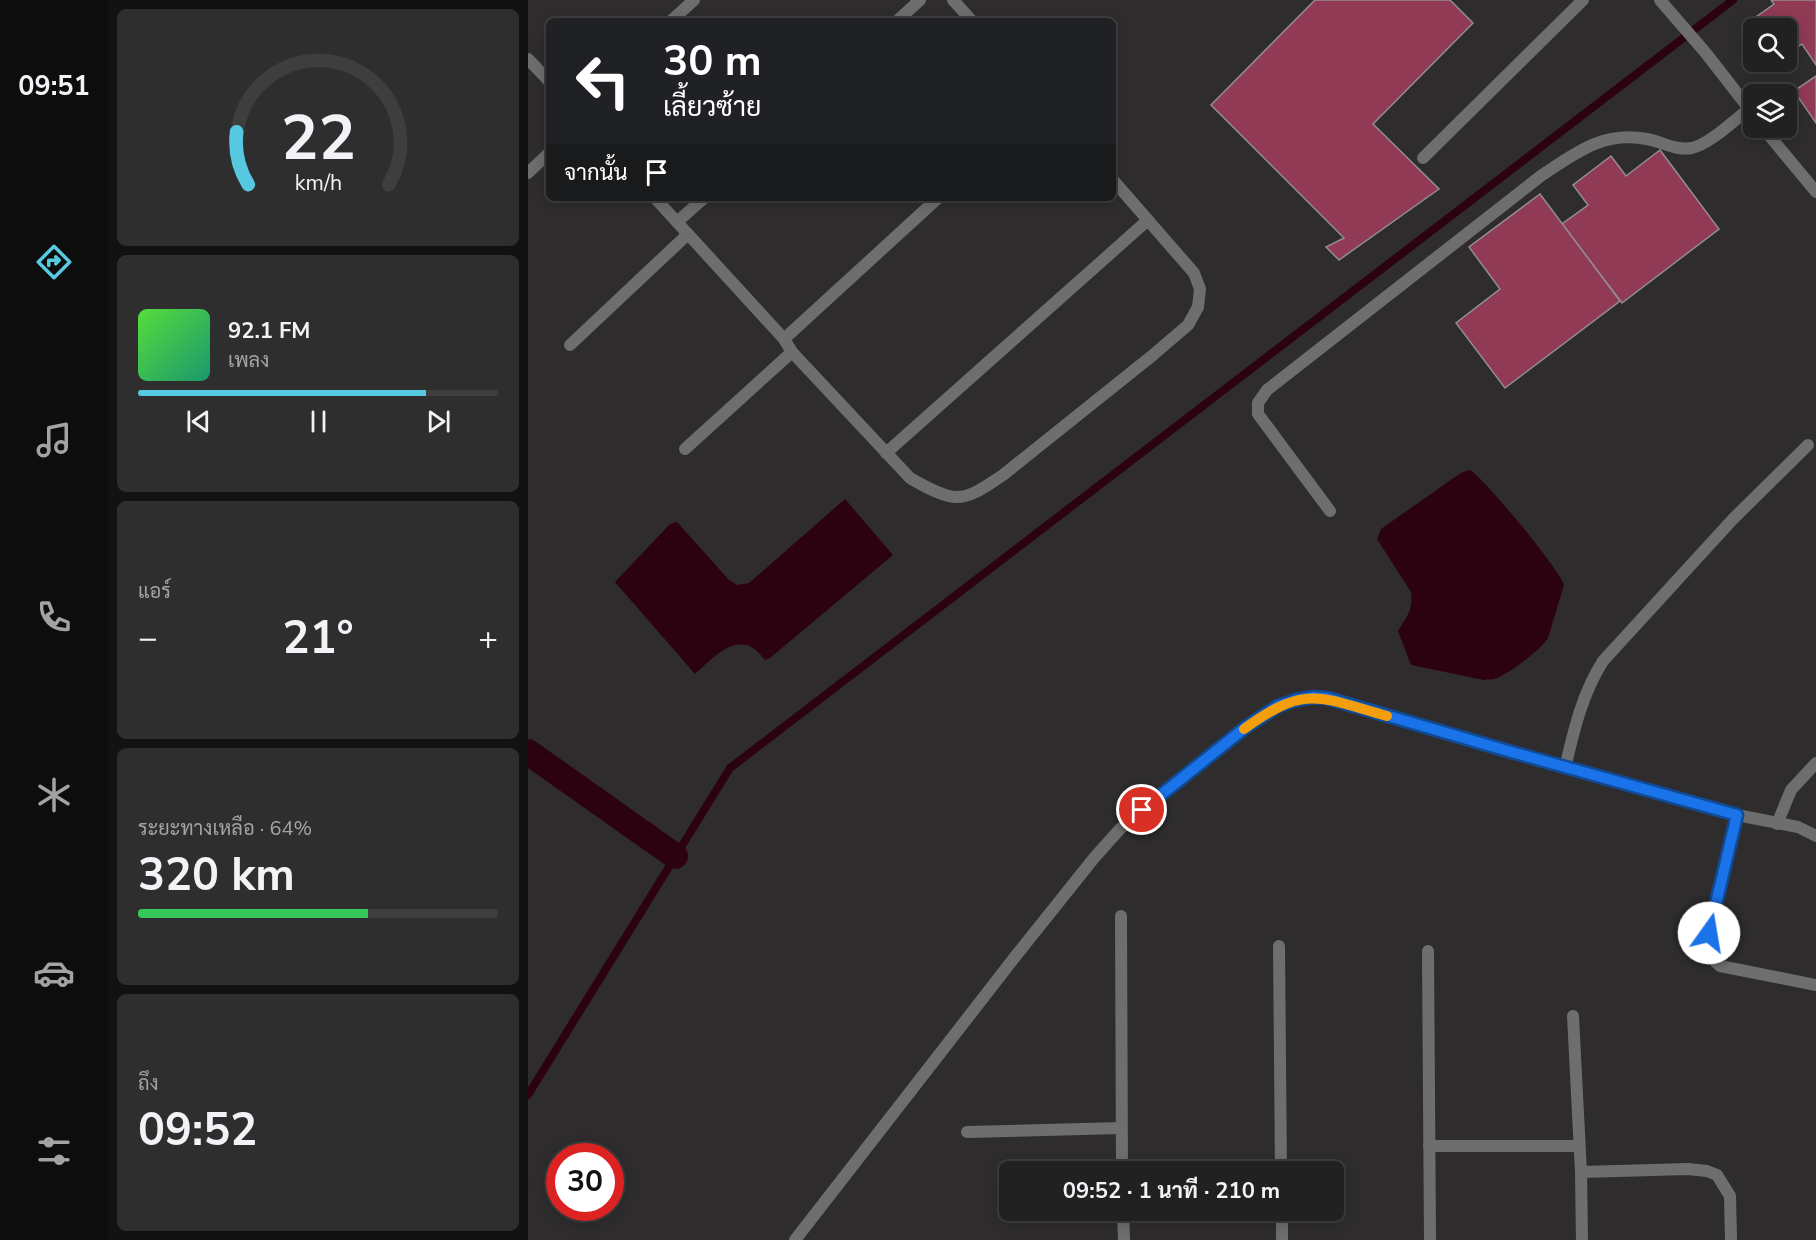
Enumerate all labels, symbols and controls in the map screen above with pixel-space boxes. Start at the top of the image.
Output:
map controls [1743,18,1797,138]
button: search [1743,18,1797,72]
text: 30 m [663,33,762,90]
icon: left [564,42,642,120]
text: 09:51 [18,68,90,105]
button: layers [1743,84,1797,138]
text: เลี้ยวซ้าย [663,89,761,126]
text: 22 [281,96,355,181]
icon: arrive [640,156,673,189]
text: จากนั้น [564,158,628,188]
text: km/h [294,168,342,198]
icon: directions [33,241,75,283]
text: 92.1 FM [228,316,310,346]
text: เพลง [228,347,269,374]
icon: previous [182,405,215,438]
icon: pause [302,405,335,438]
icon: next [422,405,455,438]
icon: music [33,419,75,461]
text: แอร์ [138,578,171,605]
icon: phone [33,596,75,638]
text: 21° [282,608,354,669]
text: − [138,616,158,661]
text: + [478,616,498,661]
icon: climate [33,774,75,816]
pin [1116,784,1167,835]
icon: arrive [1125,793,1158,826]
text: ระยะทางเหลือ · 64% [138,815,312,842]
text: 320 km [138,845,295,906]
position arrow [1677,901,1741,965]
icon: car [33,952,75,994]
text: ถึง [138,1070,159,1097]
text: 09:52 [138,1100,257,1161]
icon: filters [33,1130,75,1172]
speed limit sign: 30 [546,1143,624,1221]
text: 09:52 · 1 นาที · 210 m [1063,1176,1280,1206]

